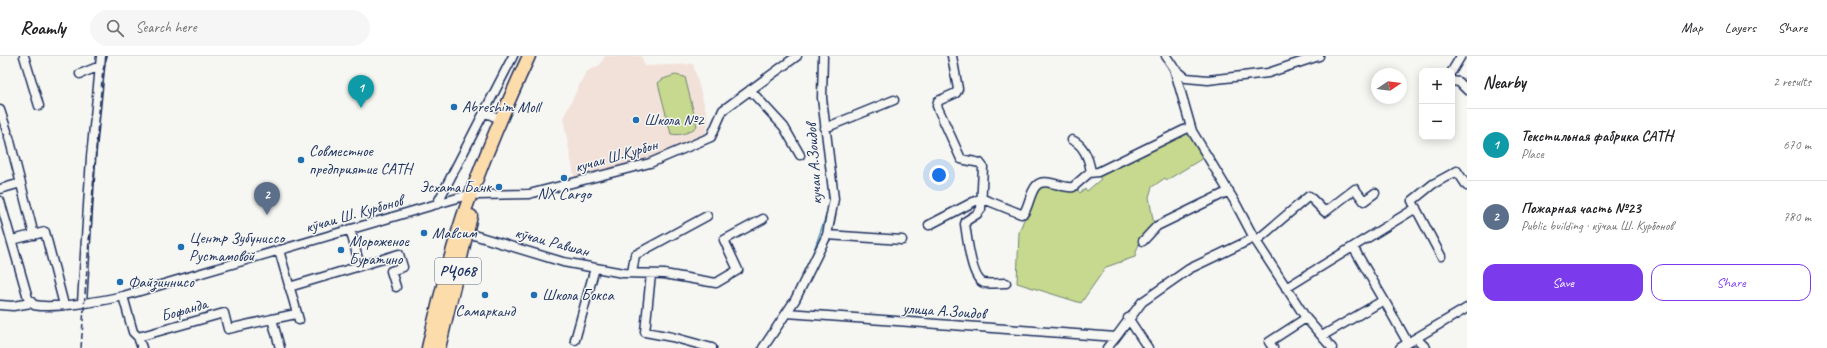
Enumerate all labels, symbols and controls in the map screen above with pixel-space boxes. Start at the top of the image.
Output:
search box [90,10,370,46]
text: Roamly [20,16,66,40]
icon: search [104,17,126,39]
text: Search here [136,18,197,37]
text: Map [1681,19,1703,36]
text: Layers [1725,19,1756,36]
text: Share [1778,19,1807,36]
north arrow [1371,68,1407,104]
map controls [1419,68,1455,140]
button: + [1419,68,1455,104]
text: Nearby [1483,72,1526,93]
text: 2 results [1773,74,1811,90]
pin: 1 [348,75,374,108]
place label: Abreshim Moll [462,97,543,117]
marker: Abreshim Moll [449,102,459,112]
button: − [1419,104,1455,140]
place label: Школа №2 [644,110,705,130]
marker: Школа №2 [631,115,641,125]
street label: кучаи А.Зоидов [801,119,827,205]
text: Текстильная фабрика САТН [1521,127,1673,146]
street label: кучаи Ш.Қурбон [572,134,661,177]
text: 1 [1493,137,1499,153]
text: 670 m [1783,137,1811,153]
place label: Совместное предприятие CATH [309,141,415,179]
text: Place [1521,146,1544,162]
marker: Совместное предприятие CATH [296,155,306,165]
your location [929,165,949,185]
marker: NX Cargo [559,173,569,183]
place label: Эсxата Банк [420,177,492,197]
pin: 2 [254,182,280,215]
marker: Эсxата Банк [494,182,504,192]
place label: NX Cargo [537,184,593,204]
street label: кӯчаи Ш. Курбонов [303,189,409,237]
text: Пожарная часть №23 [1521,199,1641,218]
text: 2 [1493,209,1499,225]
text: 780 m [1783,209,1811,225]
text: Public building · кӯчаи Ш. Курбонов [1521,218,1673,234]
street label: кӯчаи Равшан [513,222,593,262]
place label: Мавсим [432,223,478,243]
place label: Центр Зубуниссо Рустамовой [189,228,286,266]
marker: Мавсим [419,228,429,238]
place label: Мороженое Буратино [349,231,411,269]
marker: Центр Зубуниссо Рустамовой [176,242,186,252]
marker: Мороженое Буратино [336,245,346,255]
road number: РҶ068 [435,258,481,284]
button: Save [1483,264,1643,301]
button: Share [1651,264,1811,301]
place label: Файзиннисо [128,272,195,292]
marker: Файзиннисо [115,277,125,287]
place label: Школа Бокса [542,285,615,305]
marker: Самарканд [480,290,490,300]
marker: Школа Бокса [529,290,539,300]
street label: Бофанда [159,293,211,326]
street label: улица А.Зоидов [901,298,989,324]
place label: Самарканд [455,301,517,321]

